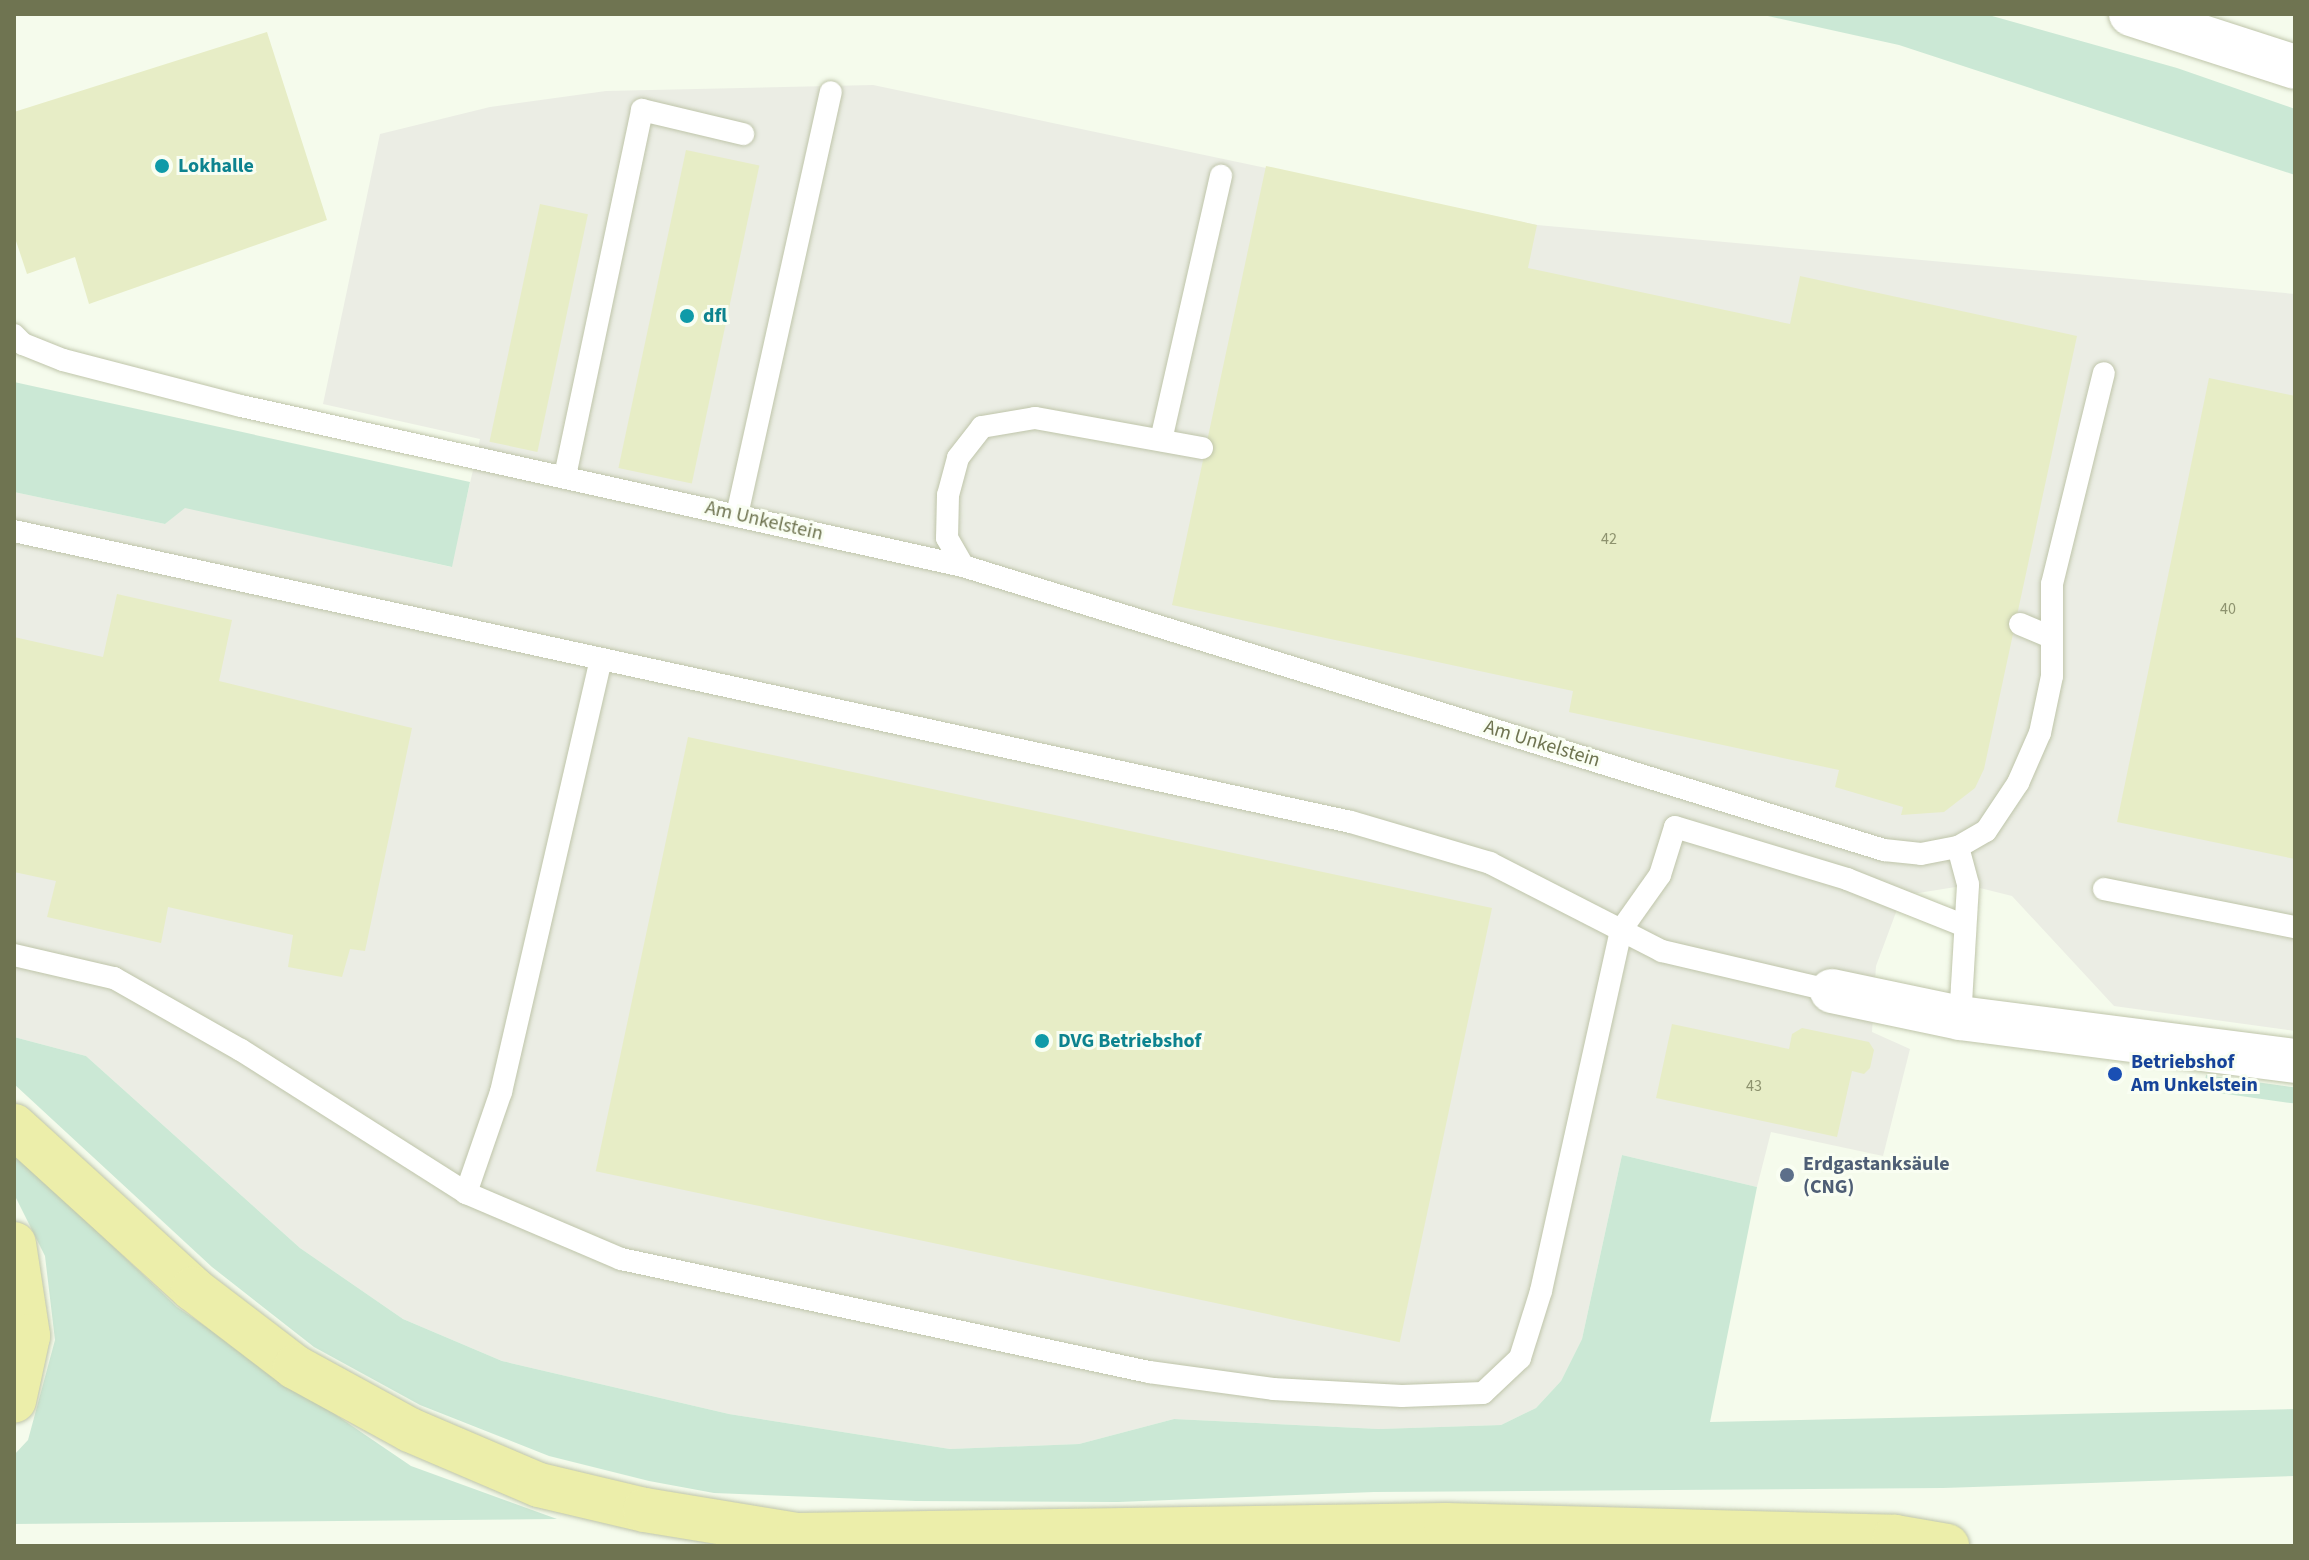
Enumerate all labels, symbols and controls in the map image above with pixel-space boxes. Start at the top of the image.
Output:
place label: Lokhalle [178,154,254,178]
marker: Lokhalle [153,157,171,175]
place label: dfl [703,304,727,328]
marker: dfl [678,307,696,325]
street label: Am Unkelstein [703,496,825,546]
house number: 42 [1601,529,1617,549]
house number: 40 [2220,599,2236,619]
street label: Am Unkelstein [1481,715,1603,773]
place label: DVG Betriebshof [1058,1029,1201,1053]
marker: DVG Betriebshof [1033,1032,1051,1050]
place label: Betriebshof Am Unkelstein [2131,1050,2258,1097]
marker: Betriebshof Am Unkelstein [2106,1065,2124,1083]
house number: 43 [1746,1076,1762,1096]
place label: Erdgastanksäule (CNG) [1803,1152,1950,1199]
marker: Erdgastanksäule (CNG) [1778,1166,1796,1184]

